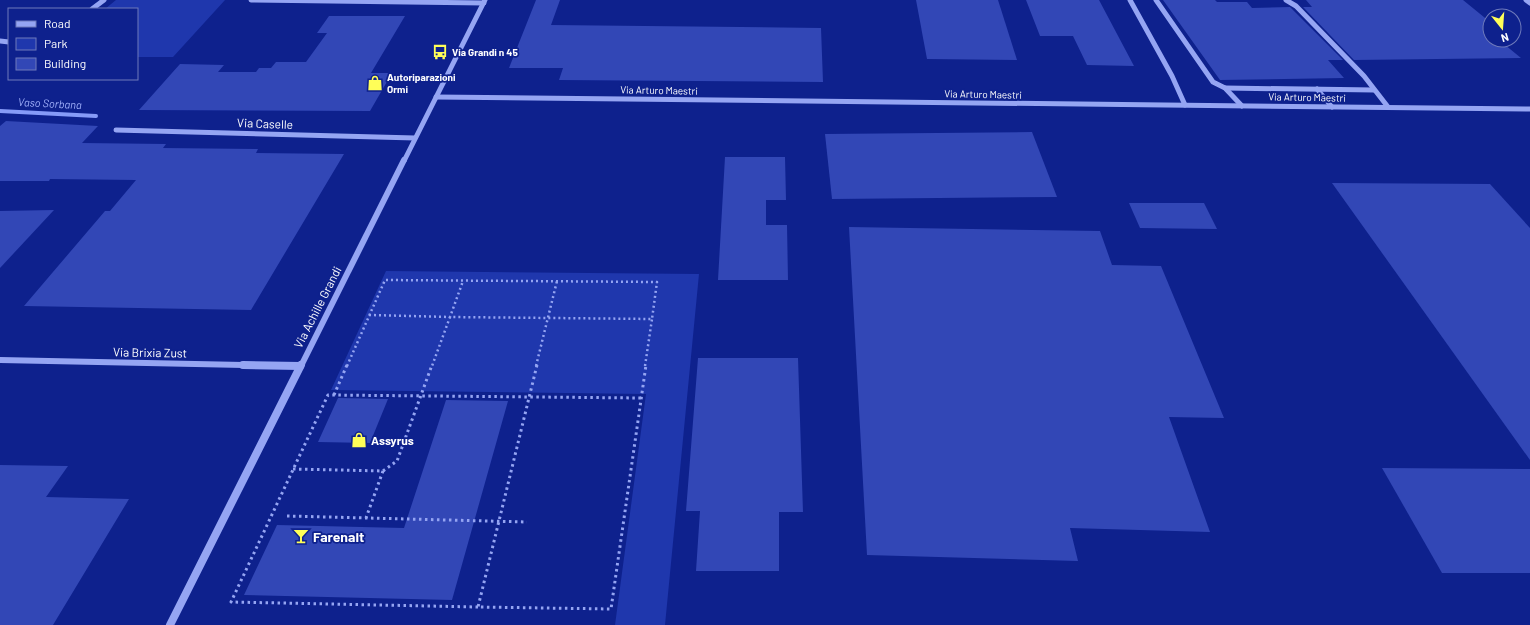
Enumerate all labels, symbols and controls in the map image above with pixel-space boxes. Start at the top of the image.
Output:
legend [8,8,138,80]
north arrow [1482,8,1522,48]
text: Road [44,16,71,30]
text: N [1500,31,1510,45]
text: Park [44,36,68,50]
bus stop icon: Via Grandi n 45 [431,43,449,61]
place label: Via Grandi n 45 [452,46,518,58]
text: Building [44,56,86,70]
place label: Autoriparazioni Ormi [387,71,456,95]
shop icon: Autoriparazioni Ormi [366,74,384,92]
street label: Via Arturo Maestri [620,83,698,97]
street label: Via Arturo Maestri [944,87,1022,101]
street label: Via Arturo Maestri [1268,90,1346,104]
water label: Vaso Sorbana [18,95,82,111]
street label: Via Caselle [237,115,293,131]
street label: Via Achille Grandi [290,264,344,350]
street label: Via Brixia Zust [113,344,187,360]
shop icon: Assyrus [350,431,368,449]
place label: Assyrus [371,433,414,447]
bar icon: Farenait [292,527,310,545]
place label: Farenait [313,528,364,545]

